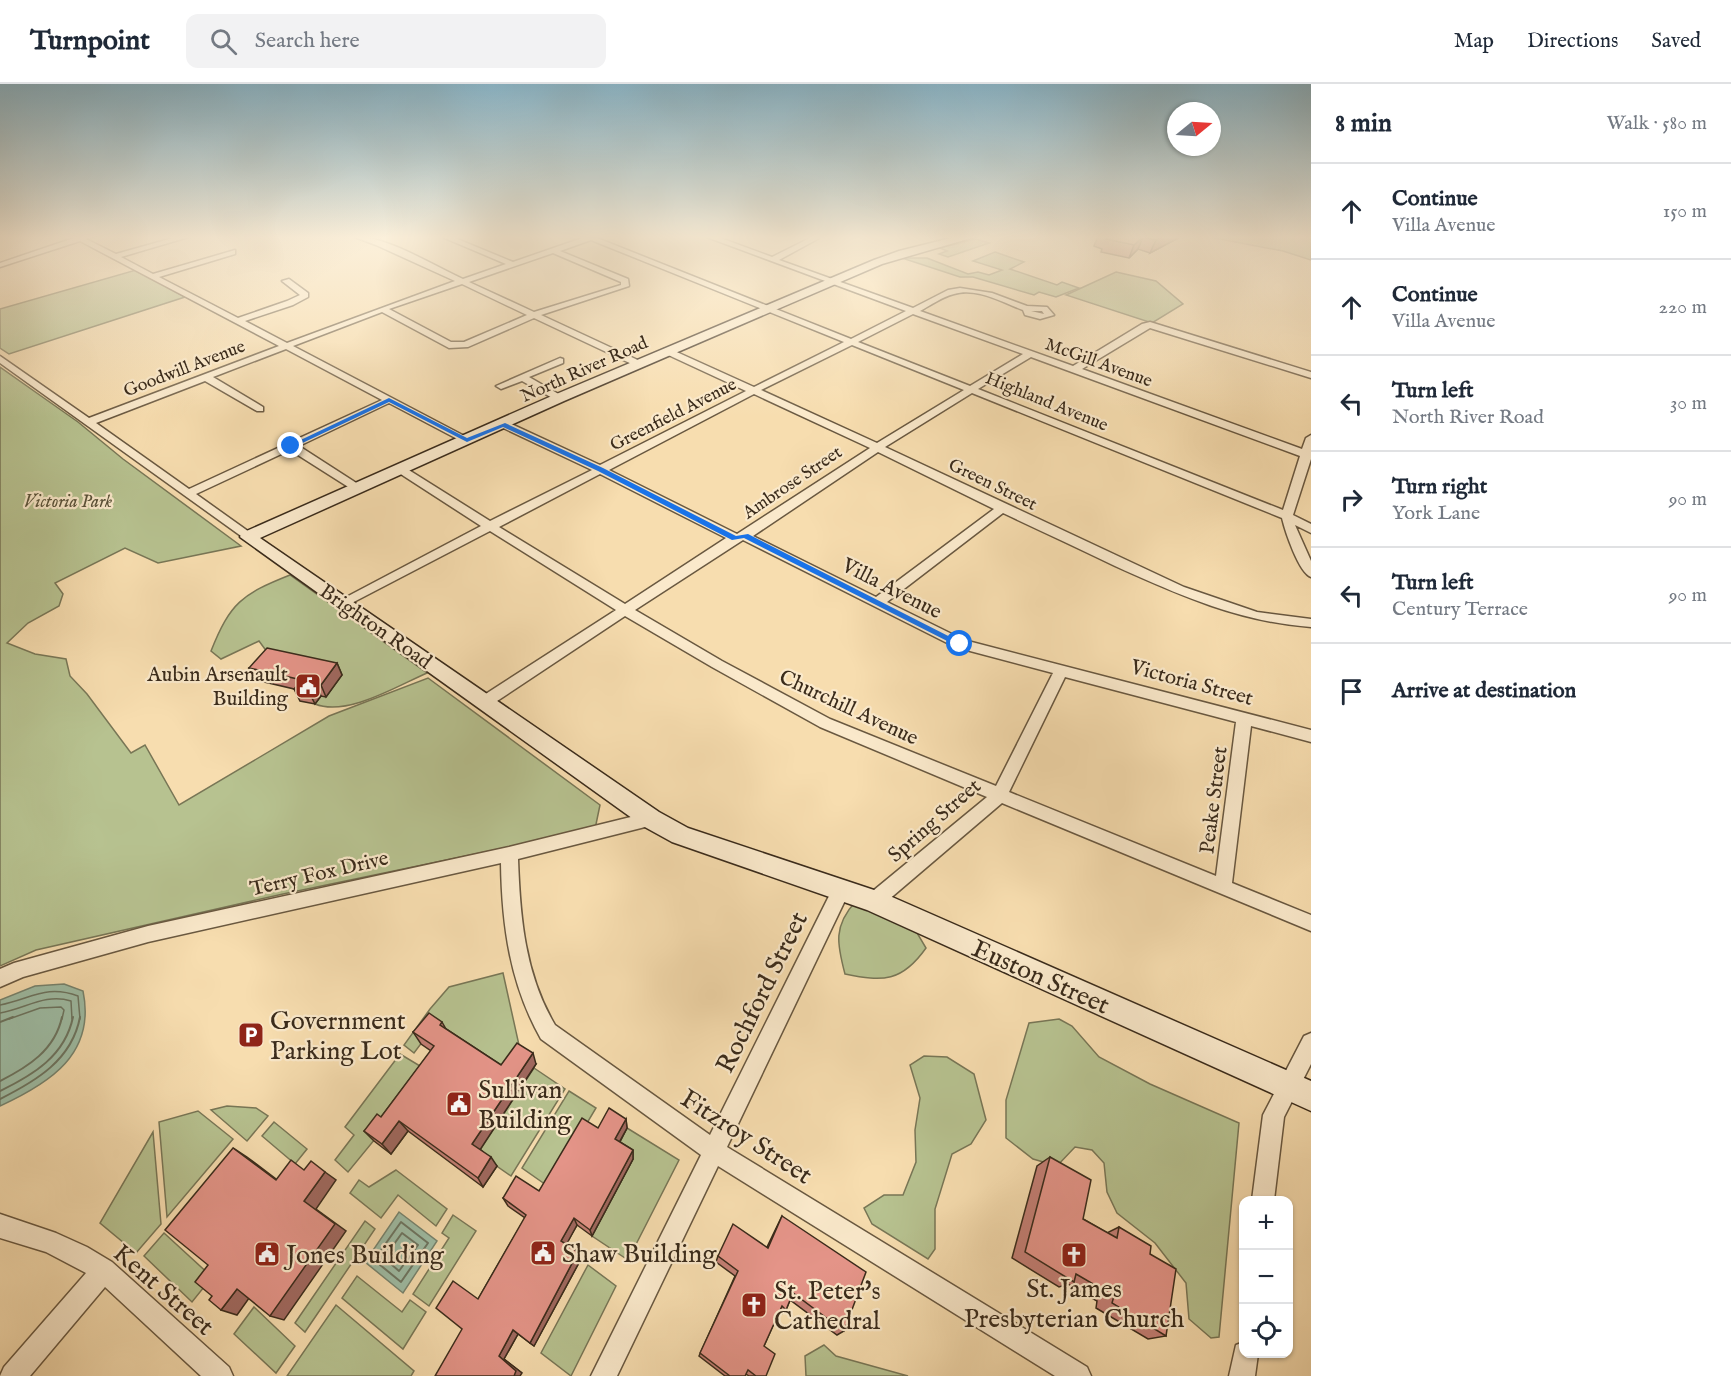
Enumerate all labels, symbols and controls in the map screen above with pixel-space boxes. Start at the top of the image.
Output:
search box [186,14,606,68]
text: Turnpoint [30,24,150,59]
icon: search [207,25,240,58]
text: Search here [255,27,360,55]
text: Map [1454,28,1494,55]
text: Directions [1527,28,1618,55]
text: Saved [1651,28,1701,55]
north arrow [1167,102,1221,156]
text: 8 min [1335,107,1392,140]
text: Walk · 580 m [1606,111,1707,136]
text: Continue [1392,185,1478,213]
icon: ahead [1335,195,1368,228]
text: 150 m [1663,199,1707,224]
text: Villa Avenue [1392,213,1496,238]
text: Continue [1392,281,1478,309]
icon: ahead [1335,291,1368,324]
text: 220 m [1659,295,1707,320]
text: Villa Avenue [1392,309,1496,334]
street label: North River Road [517,332,652,409]
street label: McGill Avenue [1042,333,1155,393]
street label: Goodwill Avenue [120,336,249,403]
street label: Highland Avenue [982,367,1111,437]
street label: Greenfield Avenue [606,373,741,457]
text: Turn left [1392,377,1474,405]
icon: left [1335,387,1368,420]
text: 30 m [1670,391,1707,416]
text: North River Road [1392,405,1544,430]
route end [277,432,303,458]
street label: Ambrose Street [738,442,847,526]
street label: Green Street [944,454,1040,517]
text: Turn right [1392,473,1487,501]
icon: right [1335,483,1368,516]
text: 90 m [1669,487,1707,512]
park label: Victoria Park [24,491,112,514]
text: York Lane [1392,501,1480,526]
street label: Villa Avenue [836,552,946,626]
text: Turn left [1392,569,1474,597]
street label: Brighton Road [314,578,437,676]
icon: left [1335,579,1368,612]
text: 90 m [1669,583,1707,608]
text: Century Terrace [1392,597,1528,622]
route start [946,630,972,656]
street label: Victoria Street [1126,654,1256,713]
place label: Aubin Arsenault Building [146,662,289,713]
street label: Churchill Avenue [774,664,923,753]
public building icon: Aubin Arsenault Building [293,671,323,701]
icon: arrive [1335,675,1368,708]
text: Arrive at destination [1392,677,1576,705]
street label: Peake Street [1195,745,1234,855]
street label: Spring Street [883,773,987,869]
street label: Terry Fox Drive [247,845,392,904]
street label: Rochford Street [709,906,816,1079]
street label: Euston Street [966,932,1115,1022]
place label: Government Parking Lot [270,1005,406,1068]
parking icon: Government Parking Lot [236,1020,266,1050]
place label: Sullivan Building [478,1074,572,1137]
street label: Fitzroy Street [674,1082,818,1192]
public building icon: Sullivan Building [444,1089,474,1119]
map controls [1239,1196,1293,1358]
button: + [1239,1196,1293,1250]
street label: Kent Street [106,1237,221,1343]
public building icon: Shaw Building [528,1238,558,1268]
place label: Shaw Building [562,1238,717,1271]
public building icon: Jones Building [252,1239,282,1269]
place label: Jones Building [283,1239,445,1272]
church icon: St. James Presbyterian Church [1059,1240,1089,1270]
button: − [1239,1250,1293,1304]
place label: St. James Presbyterian Church [964,1273,1184,1336]
place label: St. Peter's Cathedral [774,1275,881,1338]
church icon: St. Peter's Cathedral [739,1290,769,1320]
button: locate [1239,1304,1293,1358]

